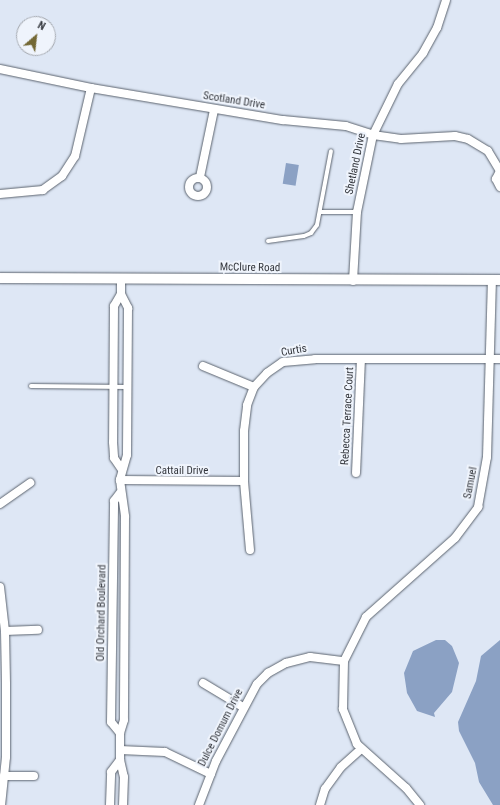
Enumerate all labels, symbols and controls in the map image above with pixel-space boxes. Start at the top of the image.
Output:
north arrow [16,16,56,56]
text: N [35,19,47,33]
street label: Scotland Drive [202,90,266,112]
street label: Shetland Drive [343,132,369,196]
street label: McClure Road [220,261,280,275]
street label: Curtis [280,342,308,360]
street label: Rebecca Terrace Court [339,367,357,465]
street label: Cattail Drive [156,464,208,478]
street label: Samuel [461,466,481,500]
street label: Old Orchard Boulevard [95,564,109,662]
street label: Dulce Domum Drive [196,687,246,769]

